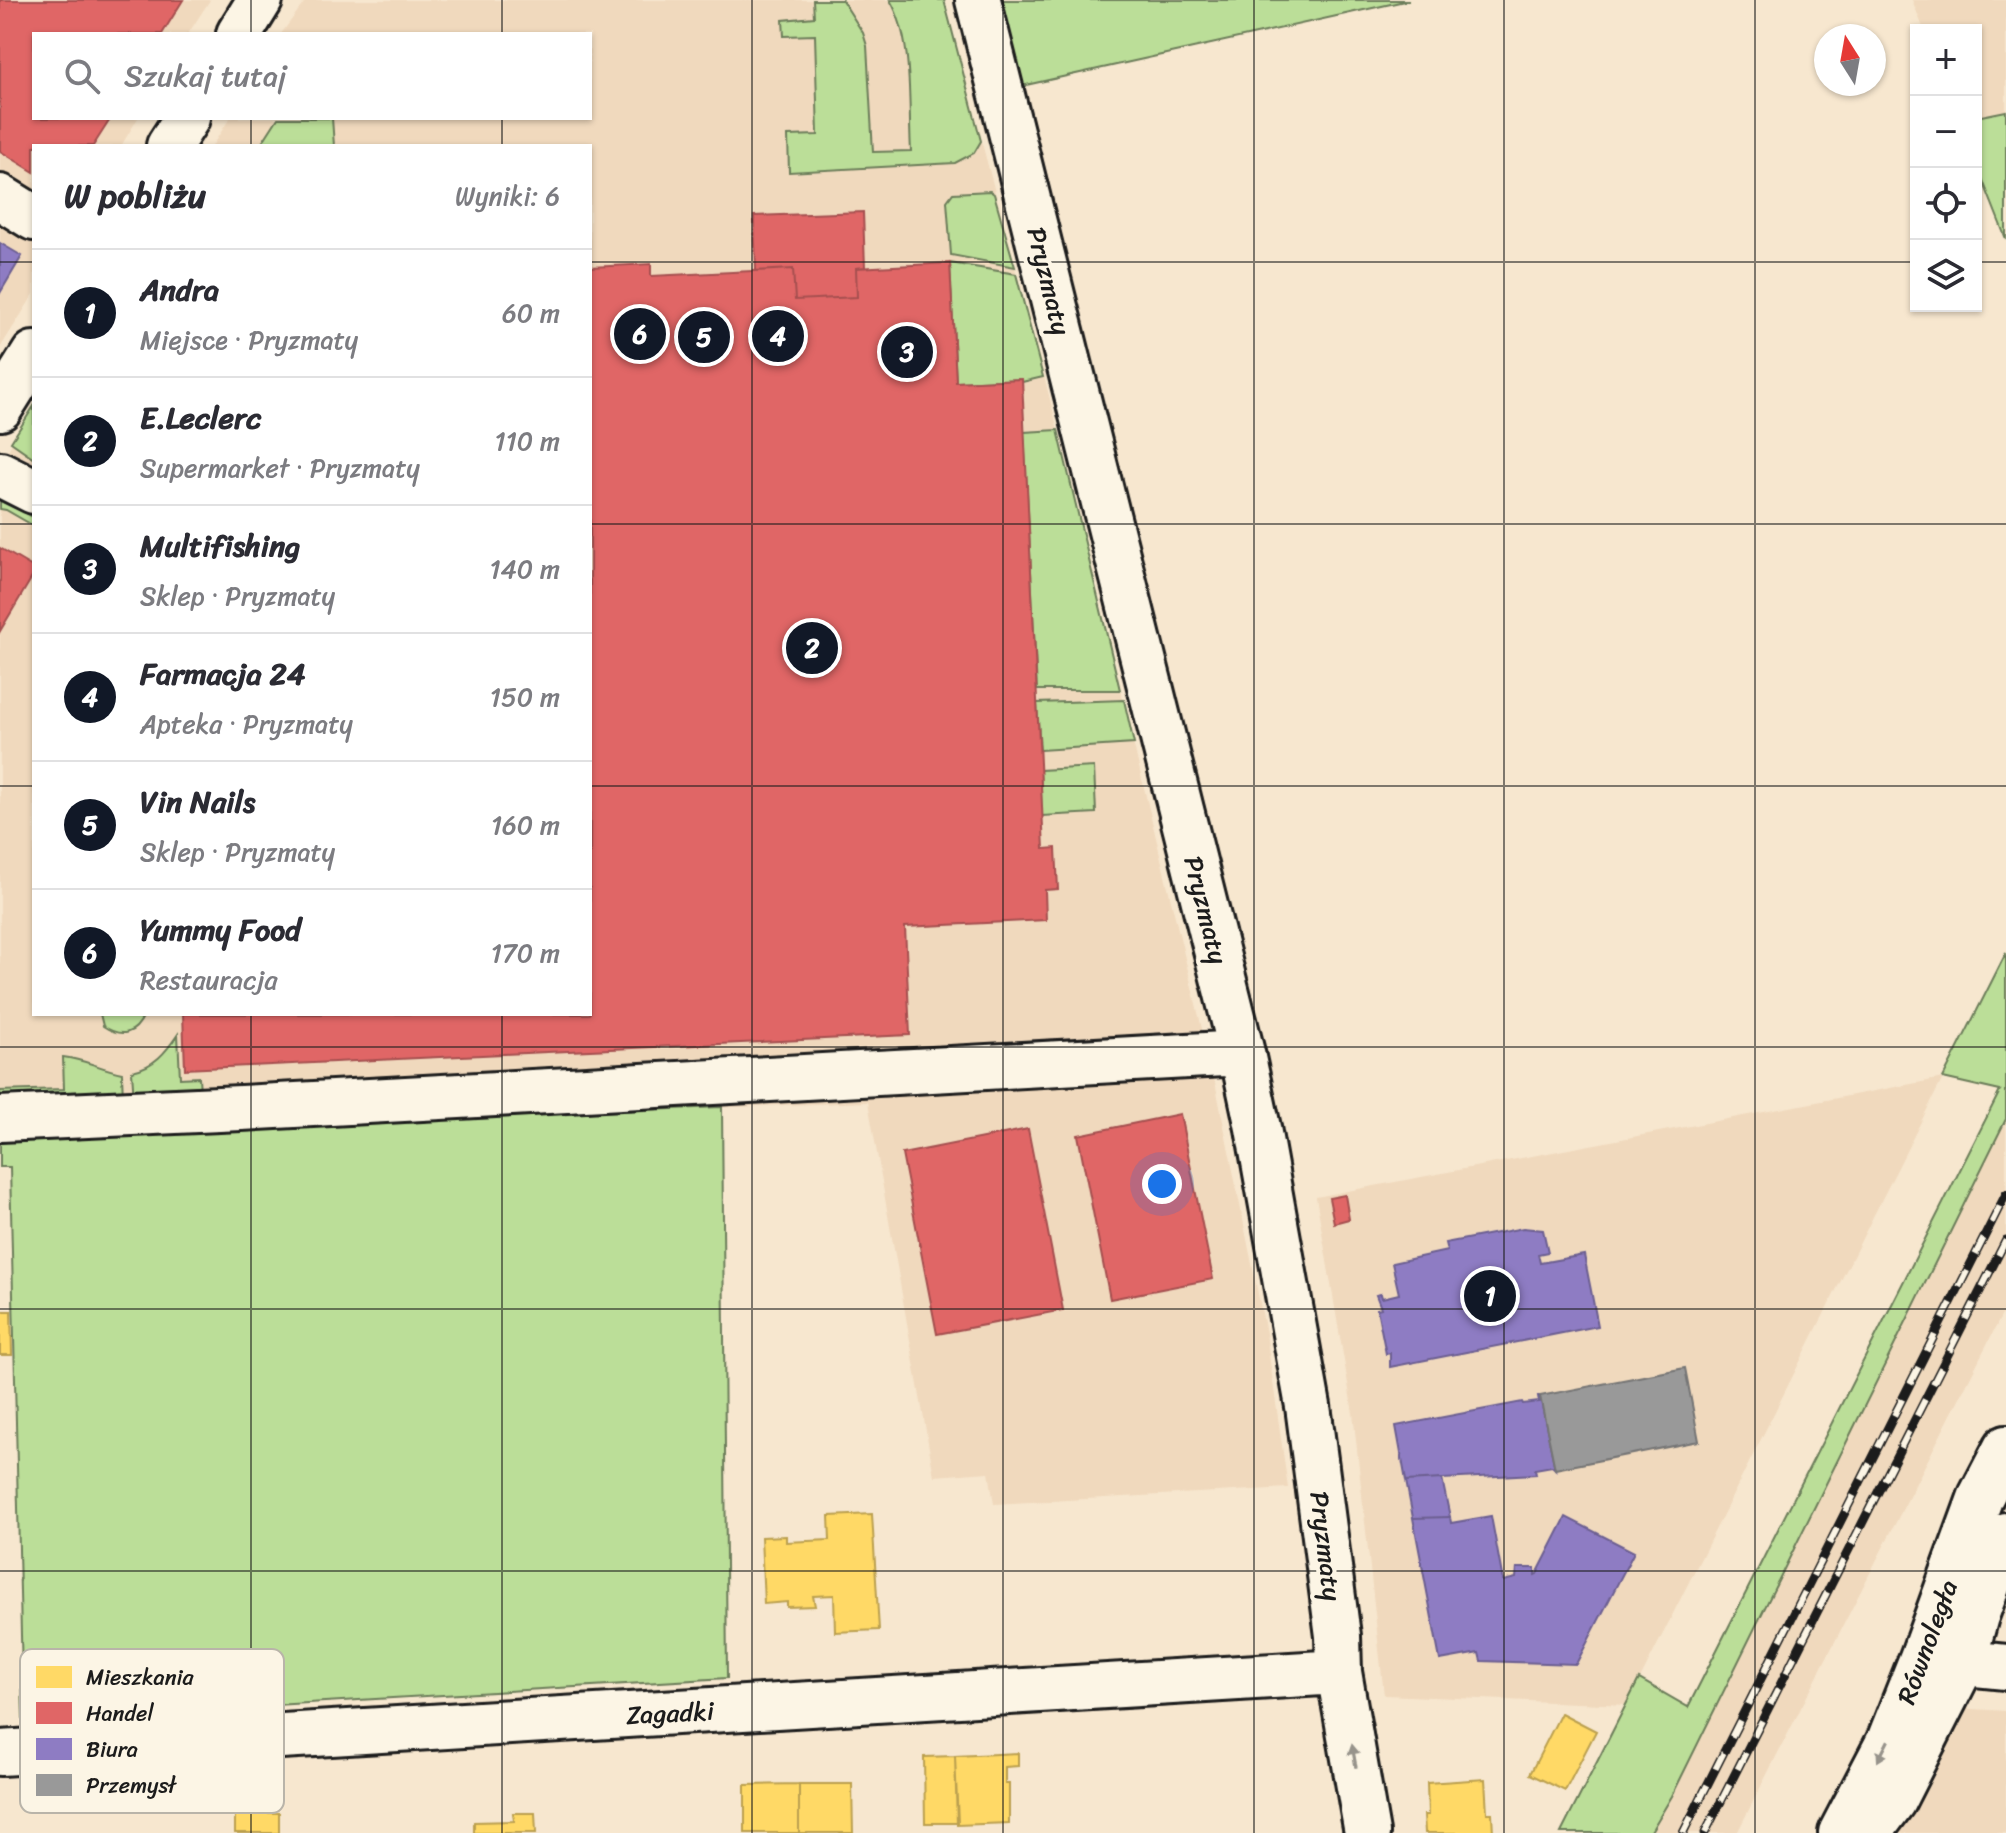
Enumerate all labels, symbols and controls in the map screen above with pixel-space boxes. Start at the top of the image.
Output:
north arrow [1814,24,1886,96]
map controls [1910,24,1982,312]
button: + [1910,24,1982,96]
search box [32,32,592,120]
text: Szukaj tutaj [124,49,287,103]
icon: search [60,54,104,98]
button: − [1910,96,1982,168]
text: W pobliżu [64,166,206,226]
button: locate [1910,168,1982,240]
text: Wyniki: 6 [455,173,560,219]
street label: Pryzmaty [1013,222,1085,341]
button: layers [1910,240,1982,312]
text: Andra [140,263,219,317]
text: 1 [84,290,96,336]
text: 60 m [502,290,560,336]
pin: 6 [614,304,666,364]
pin: 4 [752,306,804,366]
pin: 5 [678,307,730,367]
text: Miejsce · Pryzmaty [140,317,358,363]
pin: 3 [881,322,933,382]
text: E.Leclerc [140,391,261,445]
text: 2 [82,418,98,464]
text: 110 m [495,418,560,464]
text: Supermarket · Pryzmaty [140,445,420,491]
text: Multifishing [140,519,300,573]
text: 3 [83,546,97,592]
text: 140 m [489,546,560,592]
text: Sklep · Pryzmaty [140,573,335,619]
pin: 2 [786,618,838,678]
text: Farmacja 24 [140,647,305,701]
text: 4 [82,674,98,720]
text: 150 m [490,674,560,720]
text: Apteka · Pryzmaty [140,701,353,747]
text: Vin Nails [140,775,255,829]
text: 5 [82,802,98,848]
text: 160 m [491,802,560,848]
text: Sklep · Pryzmaty [140,829,335,875]
street label: Pryzmaty [1170,851,1242,970]
text: Yummy Food [140,903,301,957]
text: 6 [83,930,97,976]
text: 170 m [491,930,560,976]
text: Restauracja [140,957,278,1003]
your location [1142,1164,1182,1204]
pin: 1 [1464,1266,1516,1326]
street label: Pryzmaty [1296,1489,1356,1604]
street label: Równoległa [1883,1573,1971,1711]
legend [20,1649,284,1813]
text: Mieszkania [86,1658,195,1697]
street label: Zagadki [625,1688,716,1738]
text: Handel [86,1694,154,1733]
text: Biura [86,1730,138,1769]
one-way arrow [1876,1740,1890,1763]
one-way arrow [1347,1743,1359,1768]
text: Przemysł [86,1766,178,1805]

